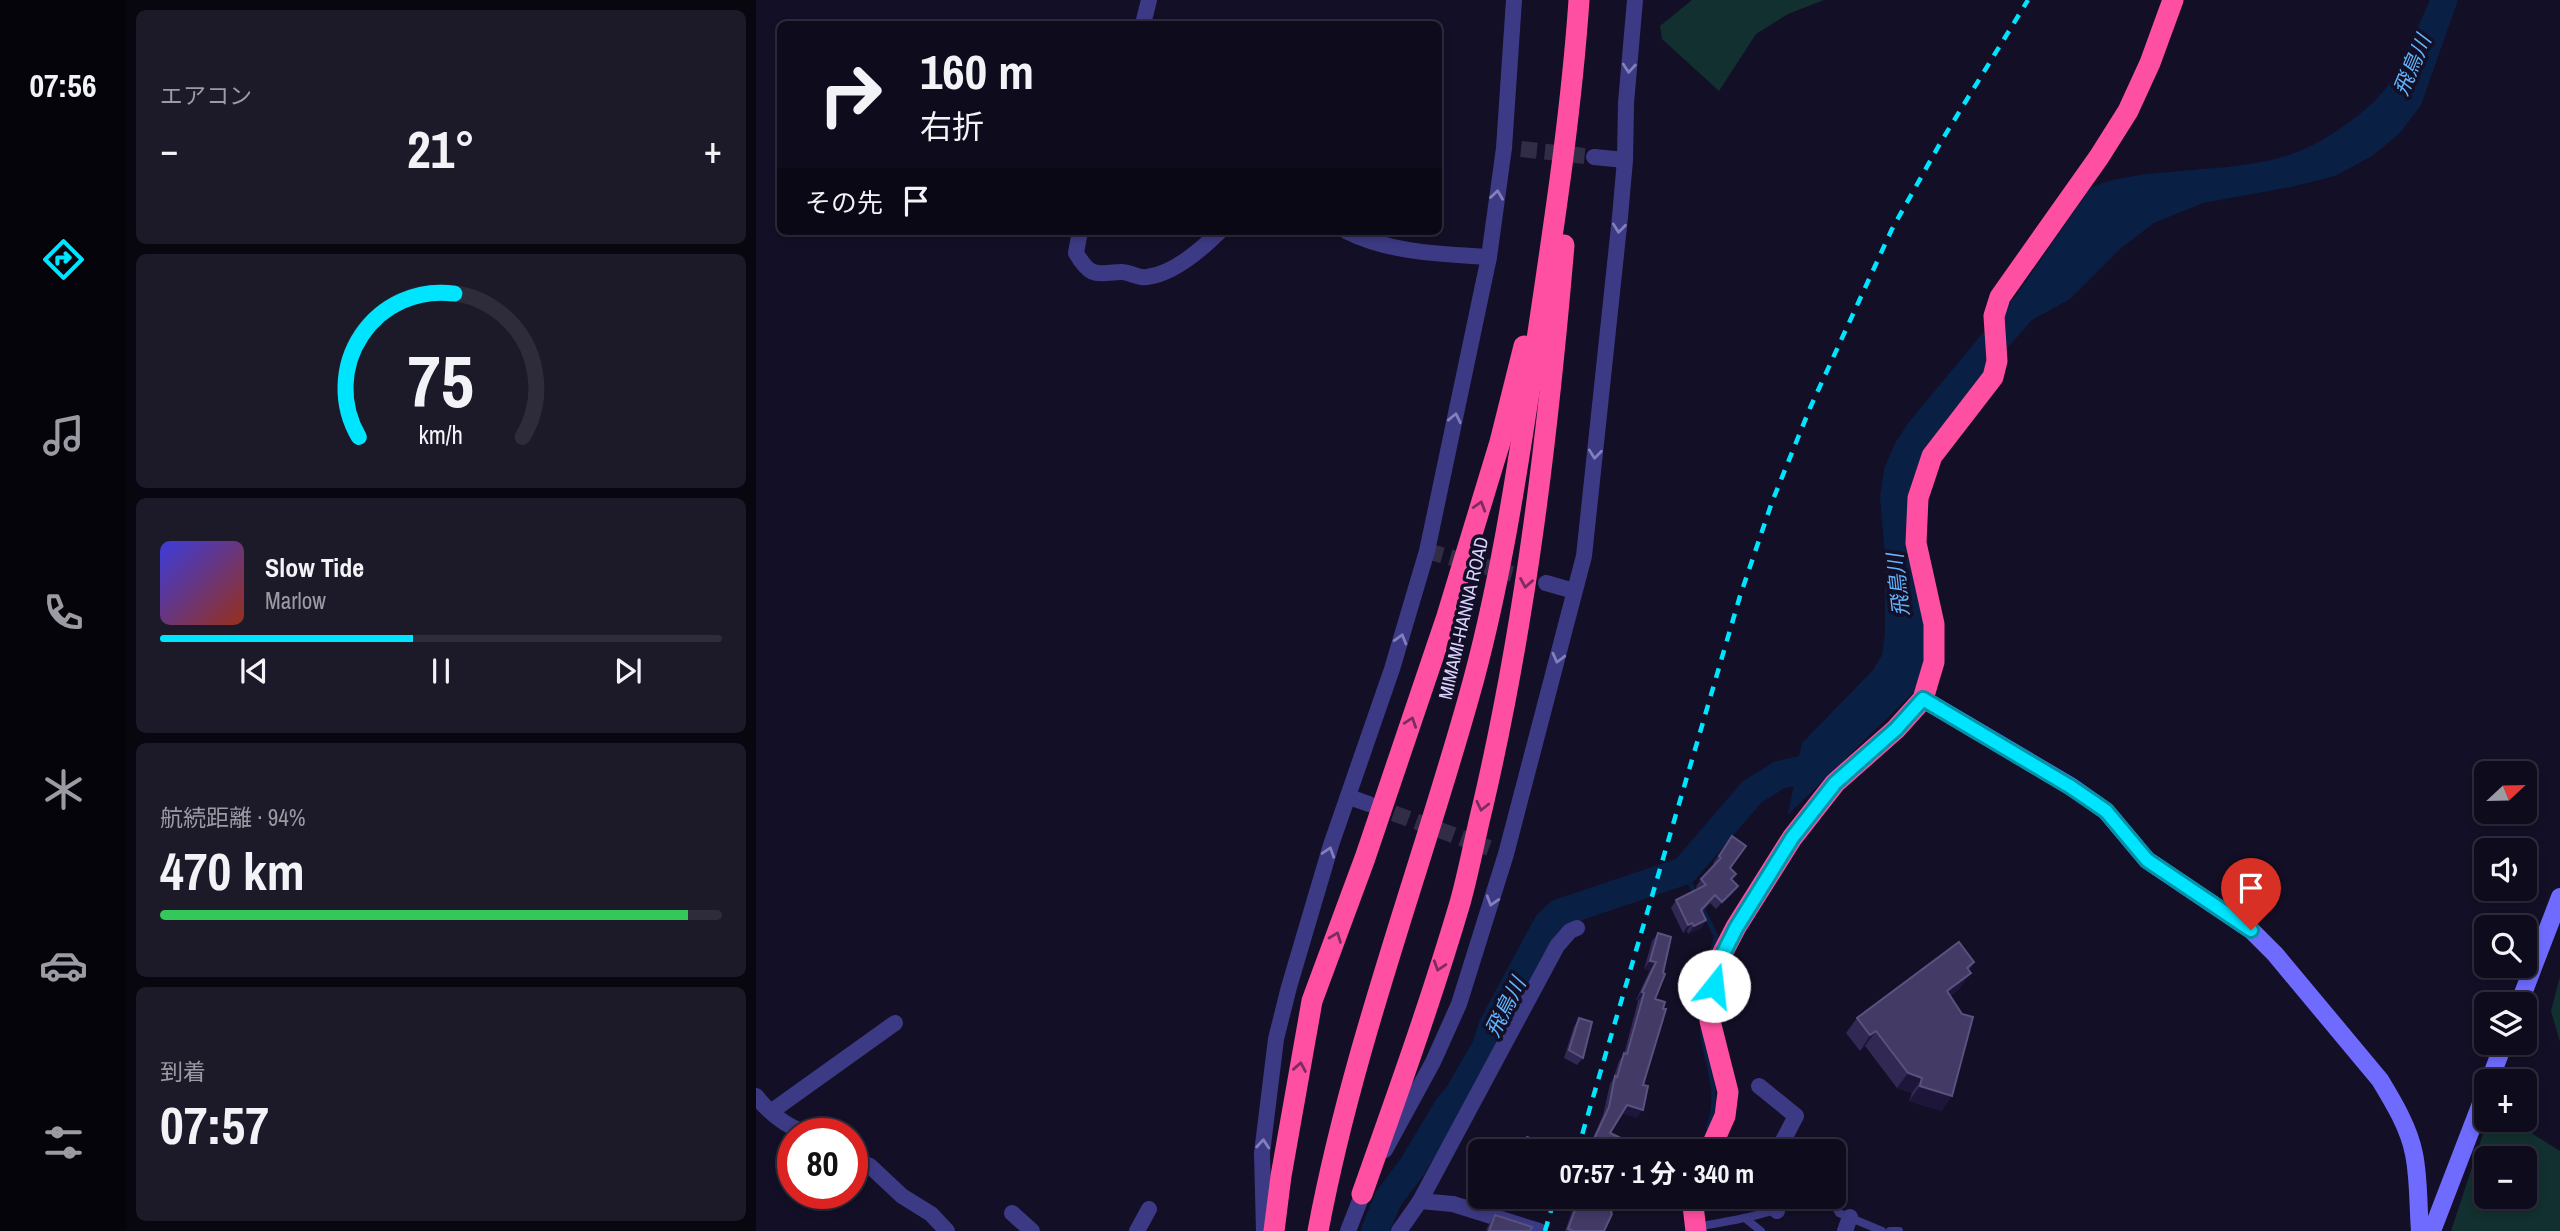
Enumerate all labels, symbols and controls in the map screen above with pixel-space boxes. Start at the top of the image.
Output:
water label: 飛鳥川 [2386,28,2438,100]
text: 160 m [920,38,1034,104]
icon: right [805,49,896,140]
one-way arrow [1622,63,1637,74]
text: 07:56 [29,64,97,107]
text: エアコン [160,80,252,111]
text: 右折 [920,105,984,148]
text: 21° [407,114,475,184]
text: − [160,124,178,175]
text: + [704,124,722,175]
icon: arrive [897,182,935,220]
text: その先 [805,185,883,220]
one-way arrow [1490,189,1505,201]
one-way arrow [1612,223,1627,234]
icon: directions [39,235,88,284]
text: 75 [408,333,474,431]
icon: music [39,411,88,460]
one-way arrow [1446,412,1461,424]
text: km/h [419,418,463,452]
one-way arrow [1588,449,1603,460]
one-way arrow [1472,500,1487,512]
street label: MIMAMI-HANNA ROAD [1432,534,1494,702]
text: Slow Tide [265,550,364,585]
water label: 飛鳥川 [1880,550,1916,618]
one-way arrow [1519,577,1534,589]
text: Marlow [265,585,326,616]
icon: phone [39,588,88,637]
one-way arrow [1393,633,1408,645]
icon: previous [235,652,273,690]
icon: pause [422,652,460,690]
icon: next [609,652,647,690]
one-way arrow [1552,652,1566,664]
one-way arrow [1403,717,1417,729]
north arrow [2474,761,2538,824]
map controls [2474,761,2537,1209]
icon: climate [39,765,88,814]
one-way arrow [1476,800,1491,812]
text: 航続距離 · 94% [160,802,305,833]
text: 470 km [160,836,305,906]
button: sound [2474,838,2537,901]
one-way arrow [1321,846,1335,858]
pin [2221,858,2281,930]
icon: arrive [2232,869,2270,907]
one-way arrow [1485,895,1500,907]
button: search [2474,915,2537,978]
one-way arrow [1327,931,1341,943]
icon: car [39,941,88,990]
position arrow [1677,949,1751,1023]
one-way arrow [1433,960,1448,972]
water label: 飛鳥川 [1478,971,1533,1042]
button: layers [2474,992,2537,1055]
text: 到着 [160,1056,206,1087]
one-way arrow [1292,1061,1307,1073]
button: + [2474,1069,2537,1132]
text: 07:57 [160,1090,269,1160]
icon: filters [39,1118,88,1167]
speed limit sign: 80 [777,1118,868,1209]
one-way arrow [1255,1139,1270,1150]
button: − [2474,1146,2537,1209]
text: 07:57 · 1 分 · 340 m [1560,1156,1754,1191]

